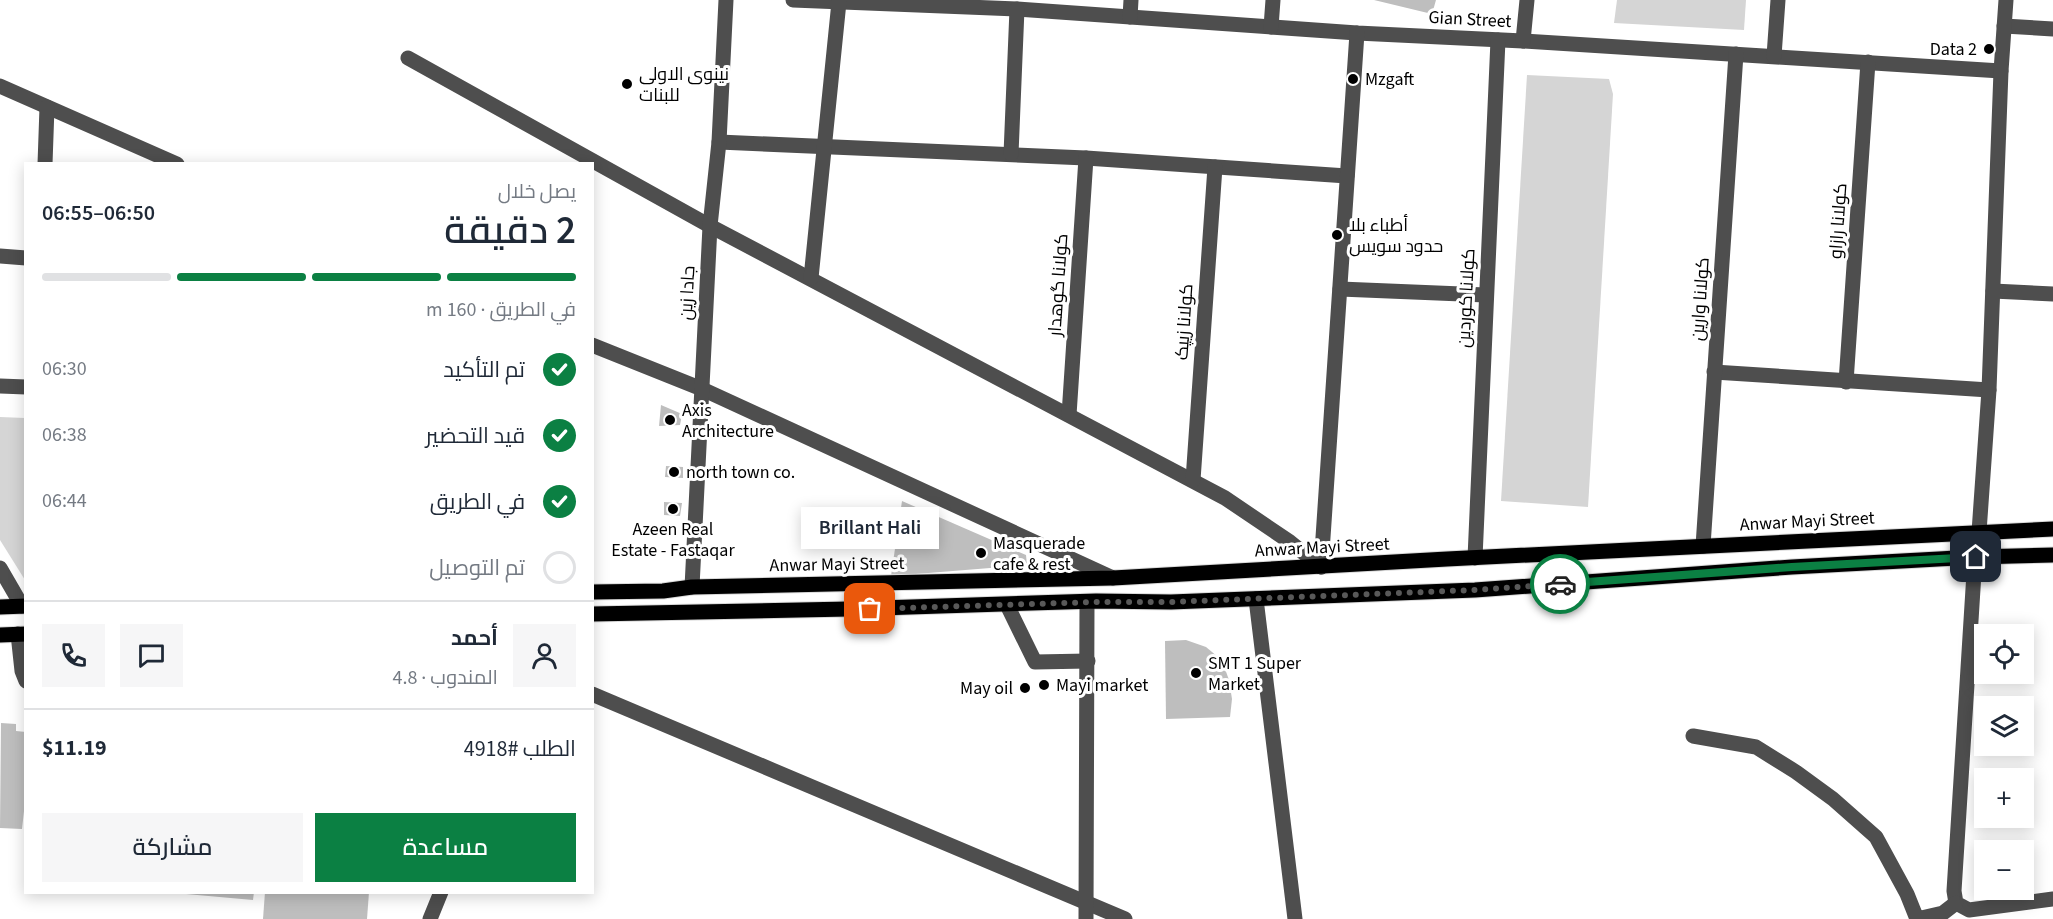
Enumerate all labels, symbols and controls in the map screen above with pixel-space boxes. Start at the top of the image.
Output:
street label: Gian Street [1428,5,1512,34]
place label: Data 2 [1930,37,1977,62]
marker: Data 2 [1982,42,1996,56]
place label: نينوى الاولى للبنات [639,62,729,108]
place label: Mzgaft [1365,67,1414,92]
marker: Mzgaft [1346,72,1360,86]
marker: نينوى الاولى للبنات [620,77,634,91]
text: يصل خلال [498,178,576,206]
street label: کولانا رازاو [1823,182,1854,260]
text: 06:50–06:55 [42,197,155,229]
text: 2 دقيقة [444,203,576,259]
place label: أطباء بلا حدود سويس [1349,213,1443,259]
marker: أطباء بلا حدود سويس [1330,228,1344,242]
street label: کولانا گوهدار [1042,233,1075,338]
street label: کولانا کوردین [1451,248,1482,348]
street label: کولانا وارین [1685,256,1716,342]
street label: جادا زین [674,265,701,321]
street label: کولانا زیپک [1169,283,1200,361]
text: في الطريق · 160 m [426,296,576,324]
icon: check [543,353,576,386]
text: تم التأكيد [443,354,525,386]
text: 06:30 [42,355,87,383]
place label: Axis Architecture [682,398,774,444]
marker: Axis Architecture [663,413,677,427]
icon: check [543,419,576,452]
text: قيد التحضير [425,420,525,452]
text: 06:38 [42,421,87,449]
place label: north town co. [686,460,795,485]
marker: north town co. [667,465,681,479]
icon: check [543,485,576,518]
text: في الطريق [430,486,525,518]
text: 06:44 [42,487,87,515]
marker: Azeen Real Estate - Fastaqar [666,502,680,516]
street label: Anwar Mayi Street [1739,505,1875,538]
callout: Brillant Hali [801,507,939,549]
text: Brillant Hali [819,514,921,542]
place label: Azeen Real Estate - Fastaqar [611,517,735,563]
place label: Masquerade cafe & rest [993,531,1085,577]
street label: Anwar Mayi Street [1254,531,1390,564]
pin [1950,531,2001,582]
icon: home [1959,540,1992,573]
marker: Masquerade cafe & rest [974,546,988,560]
street label: Anwar Mayi Street [769,551,905,578]
text: تم التوصيل [429,552,525,584]
courier [1530,554,1590,614]
icon: car [1544,568,1577,601]
pin [844,583,895,634]
icon: bag [853,592,886,625]
text: أحمد [451,622,498,654]
button: phone [42,624,105,687]
button: chat [120,624,183,687]
button: person [513,624,576,687]
map controls [1974,624,2034,900]
button: locate [1974,624,2034,684]
place label: SMT 1 Super Market [1208,651,1302,697]
text: المندوب · 4.8 [392,664,498,692]
marker: SMT 1 Super Market [1189,666,1203,680]
place label: Mayi market [1056,673,1148,698]
place label: May oil [960,676,1013,701]
marker: Mayi market [1037,678,1051,692]
marker: May oil [1018,681,1032,695]
button: layers [1974,696,2034,756]
text: $11.19 [42,732,107,764]
text: الطلب #4918 [464,733,576,765]
button: + [1974,768,2034,828]
button: مشاركة [42,813,303,882]
button: مساعدة [315,813,576,882]
button: − [1974,840,2034,900]

